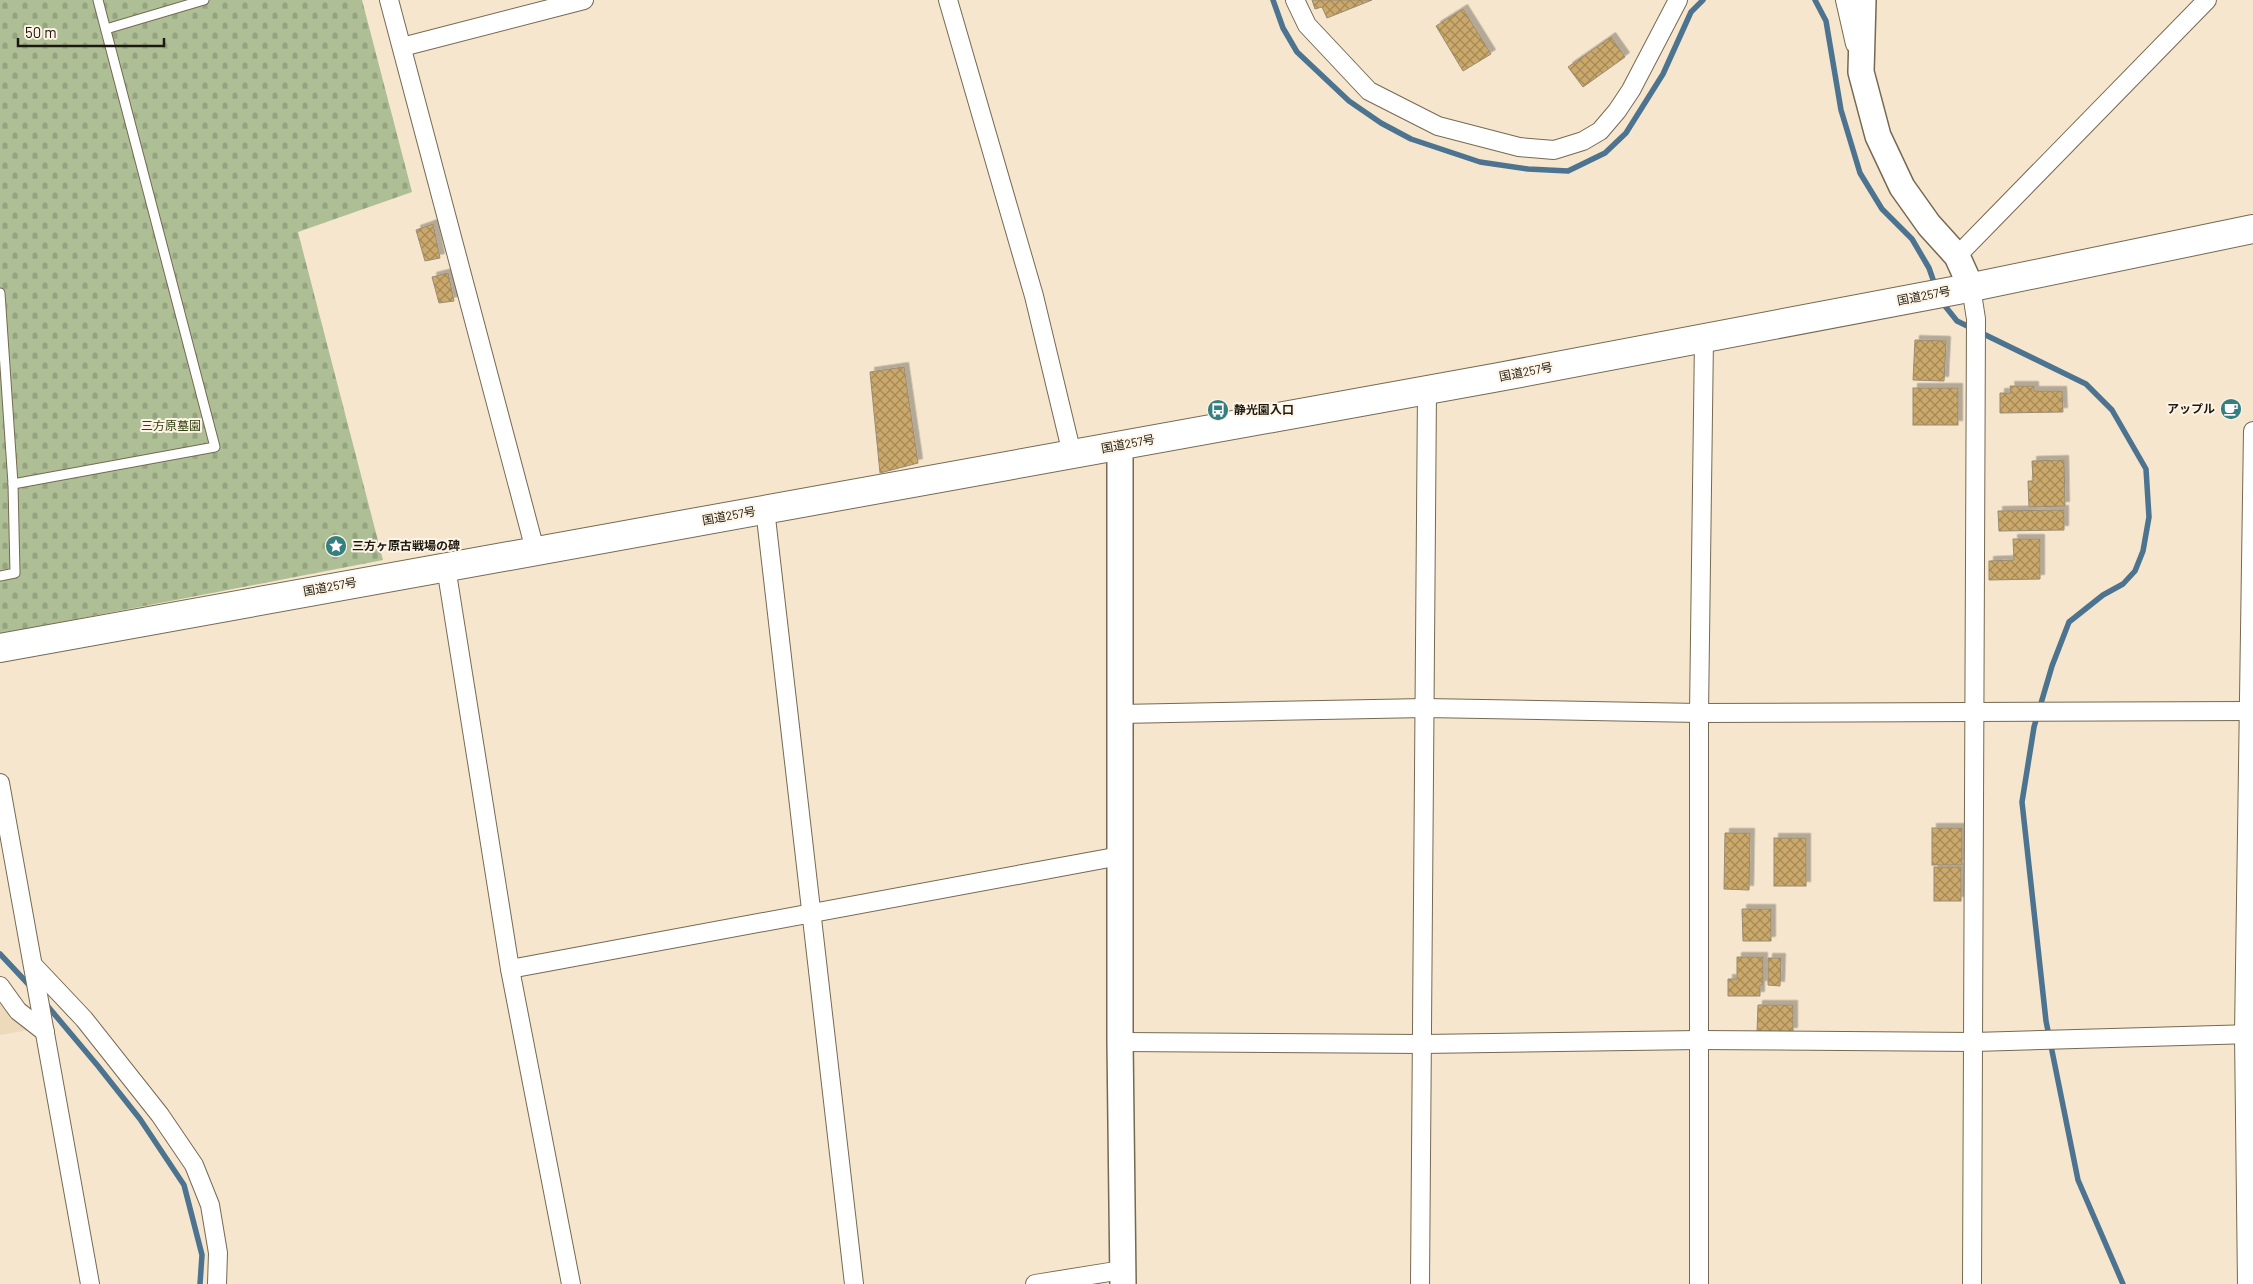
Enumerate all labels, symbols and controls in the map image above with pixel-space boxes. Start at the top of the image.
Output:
scale bar [18,15,164,47]
text: 50 m [25,23,57,41]
street label: 国道257号 [1896,283,1952,307]
street label: 国道257号 [1498,359,1554,383]
cafe icon: アップル [2219,397,2243,421]
bus stop icon: 静光園入口 [1206,398,1230,422]
place label: アップル [2167,401,2215,415]
place label: 静光園入口 [1234,402,1294,416]
park label: 三方原墓園 [141,418,201,432]
street label: 国道257号 [1100,431,1156,455]
street label: 国道257号 [701,503,757,527]
place icon: 三方ヶ原古戦場の碑 [324,534,348,558]
place label: 三方ヶ原古戦場の碑 [352,538,460,552]
street label: 国道257号 [302,574,358,598]

